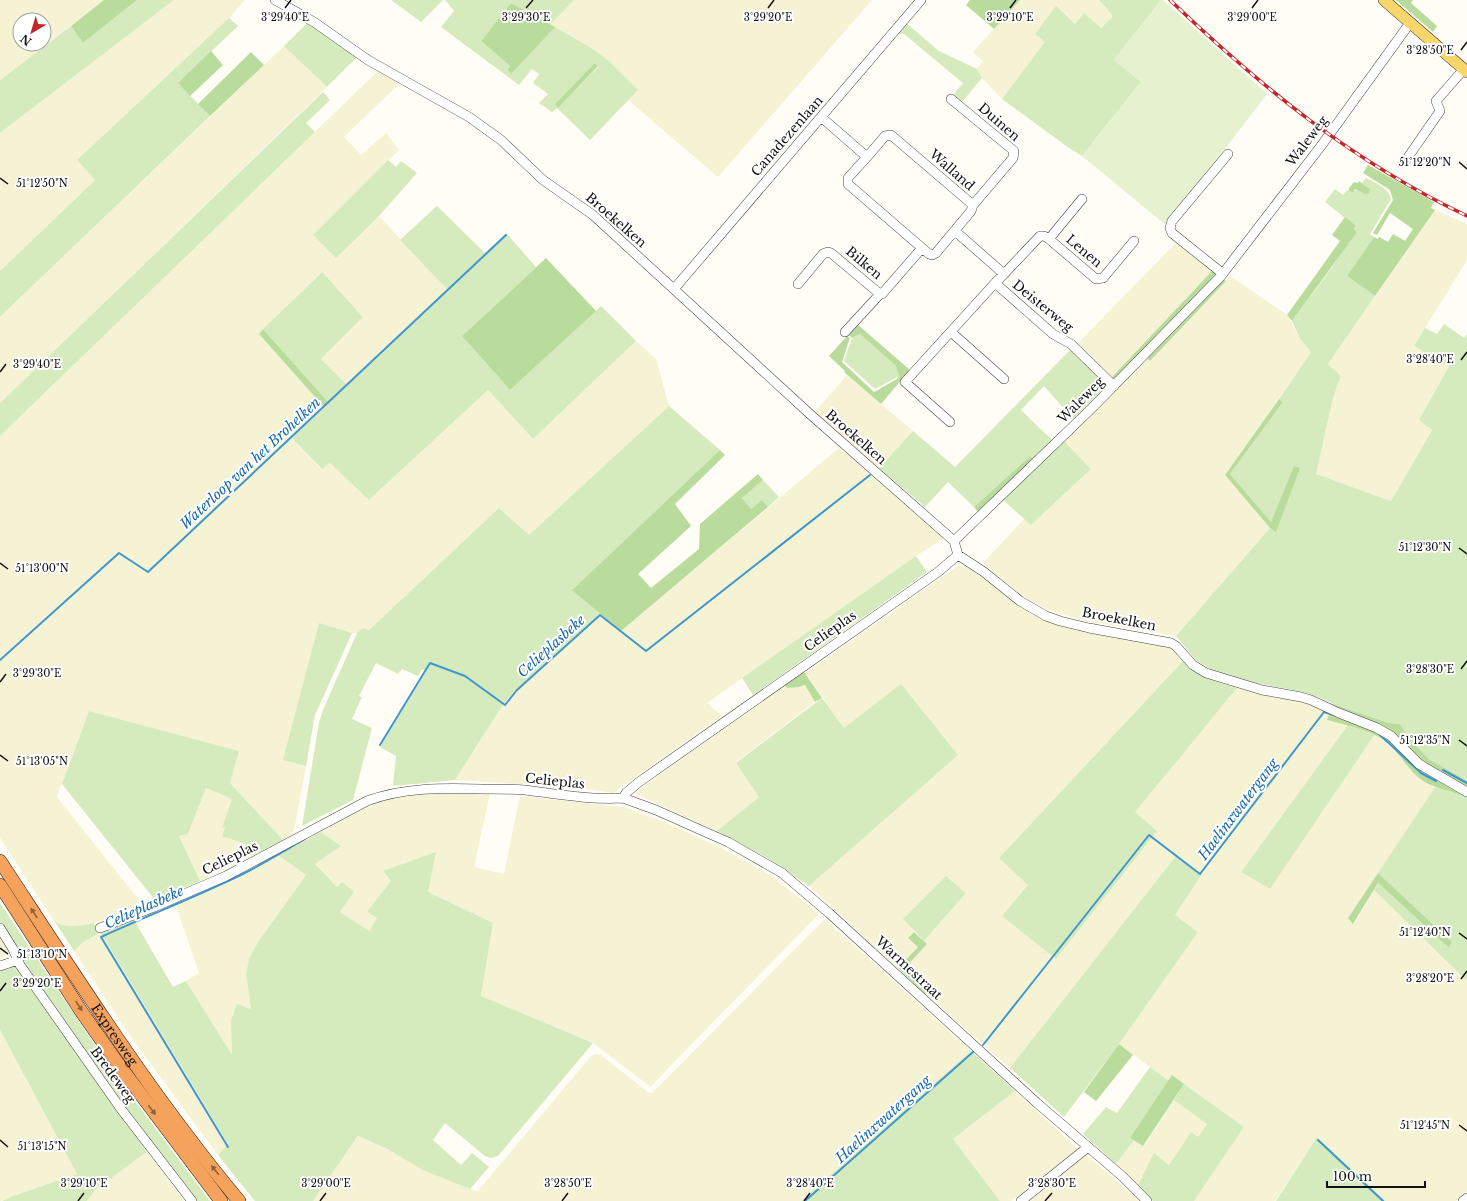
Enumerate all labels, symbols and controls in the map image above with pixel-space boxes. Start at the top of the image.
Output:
text: 3°29'40"E [261,11,309,24]
text: 3°29'30"E [502,11,550,24]
text: 3°29'20"E [744,11,792,24]
text: 3°29'10"E [987,11,1033,24]
text: 3°29'00"E [1227,11,1277,24]
north arrow [12,12,52,52]
text: N [17,31,34,49]
text: 3°28'50"E [1406,44,1454,57]
street label: Canadezenlaan [747,92,827,180]
street label: Duinen [975,99,1023,145]
street label: Waleweg [1282,112,1332,170]
street label: Walland [925,145,978,195]
text: 51°12'20"N [1399,156,1451,169]
text: 51°12'50"N [16,177,68,190]
street label: Broekelken [582,189,650,251]
street label: Lenen [1062,231,1106,271]
street label: Bilken [842,243,886,283]
street label: Deisterweg [1009,276,1077,336]
text: 3°28'40"E [1406,353,1454,366]
text: 3°29'40"E [13,358,61,371]
street label: Waleweg [1053,373,1108,428]
water label: Waterloop van het Brohelken [176,393,324,533]
street label: Broekelken [822,406,890,468]
text: 51°12'30"N [1399,541,1451,554]
text: 51°13'00"N [15,562,69,575]
street label: Broekelken [1081,603,1158,635]
street label: Celieplas [800,607,860,655]
water label: Celieplasbeke [513,610,589,681]
text: 3°28'30"E [1406,663,1454,676]
text: 3°29'30"E [13,667,61,680]
text: 51°12'35"N [1400,734,1450,747]
water label: Haelinxwatergang [1193,754,1283,864]
text: 51°13'05"N [16,755,68,768]
street label: Celieplas [524,769,586,793]
street label: Celieplas [199,837,261,879]
water label: Celieplasbeke [101,881,187,933]
one-way arrow [30,908,38,918]
text: 51°12'40"N [1399,926,1451,939]
street label: Warmestraat [871,932,946,1003]
text: 51°13'10"N [17,948,67,961]
text: 3°28'20"E [1406,972,1454,985]
text: 3°29'20"E [13,977,61,990]
one-way arrow [75,1000,82,1012]
street label: Expresweg [88,1000,142,1069]
street label: Bredeweg [87,1043,139,1107]
water label: Haelinxwatergang [831,1070,936,1167]
one-way arrow [148,1105,157,1116]
text: 51°12'45"N [1400,1119,1450,1132]
text: 51°13'15"N [17,1140,67,1153]
scale bar [1327,1163,1425,1189]
one-way arrow [210,1165,219,1176]
text: 100 m [1333,1169,1372,1184]
text: 3°29'10"E [61,1177,107,1190]
text: 3°29'00"E [301,1177,351,1190]
text: 3°28'50"E [544,1177,592,1190]
text: 3°28'40"E [786,1177,834,1190]
text: 3°28'30"E [1028,1177,1076,1190]

